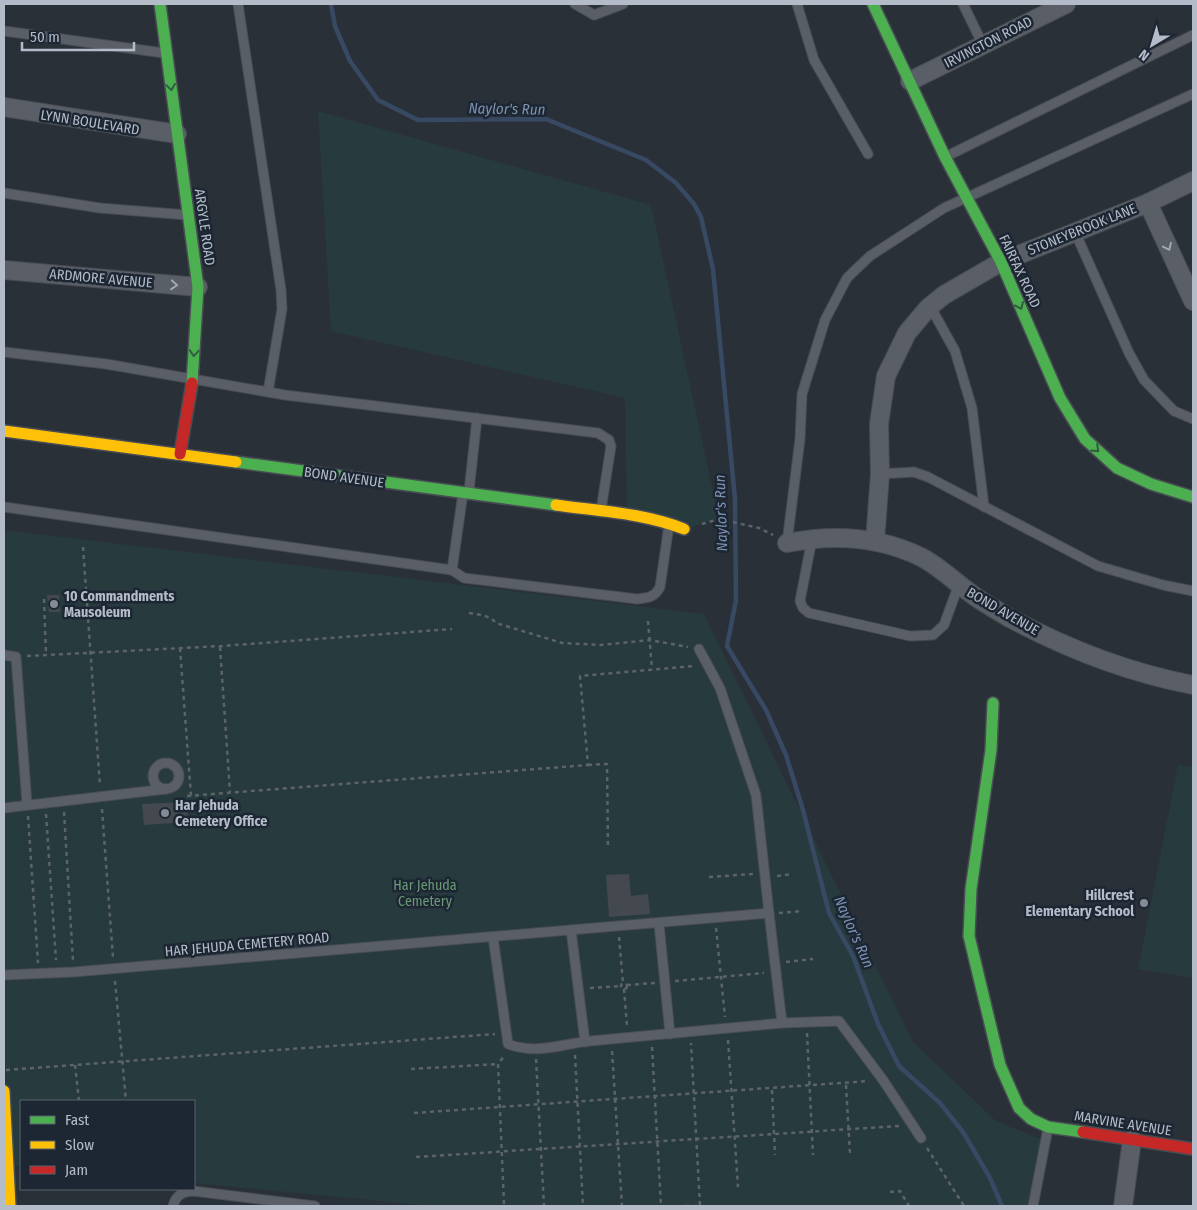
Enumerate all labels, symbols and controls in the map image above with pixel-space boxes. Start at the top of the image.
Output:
street label: IRVINGTON ROAD [941,13,1035,72]
scale bar [22,20,135,52]
north arrow [1127,20,1177,70]
text: 50 m [30,28,60,46]
text: N [1136,46,1153,64]
one-way arrow [165,83,176,91]
water label: Naylor's Run [468,99,546,119]
street label: LYNN BOULEVARD [39,106,140,139]
street label: ARGYLE ROAD [191,188,218,267]
street label: STONEYBROOK LANE [1025,200,1139,259]
street label: FAIRFAX ROAD [995,232,1044,310]
one-way arrow [1162,242,1172,251]
street label: ARDMORE AVENUE [49,266,154,292]
one-way arrow [171,279,179,290]
one-way arrow [1014,301,1025,310]
one-way arrow [189,349,200,357]
one-way arrow [1090,443,1099,452]
street label: BOND AVENUE [303,463,385,492]
water label: Naylor's Run [711,474,731,552]
street label: BOND AVENUE [964,584,1042,639]
place label: 10 Commandments Mausoleum [64,588,174,621]
marker: 10 Commandments Mausoleum [48,598,60,610]
place label: Har Jehuda Cemetery Office [175,797,267,830]
marker: Har Jehuda Cemetery Office [159,807,171,819]
park label: Har Jehuda Cemetery [393,877,457,910]
place label: Hillcrest Elementary School [1026,887,1135,920]
water label: Naylor's Run [830,893,878,971]
marker: Hillcrest Elementary School [1138,897,1150,909]
street label: HAR JEHUDA CEMETERY ROAD [164,929,330,960]
legend [20,1100,195,1190]
street label: MARVINE AVENUE [1073,1107,1173,1140]
text: Fast [65,1111,89,1129]
text: Slow [65,1136,94,1154]
text: Jam [65,1161,88,1179]

